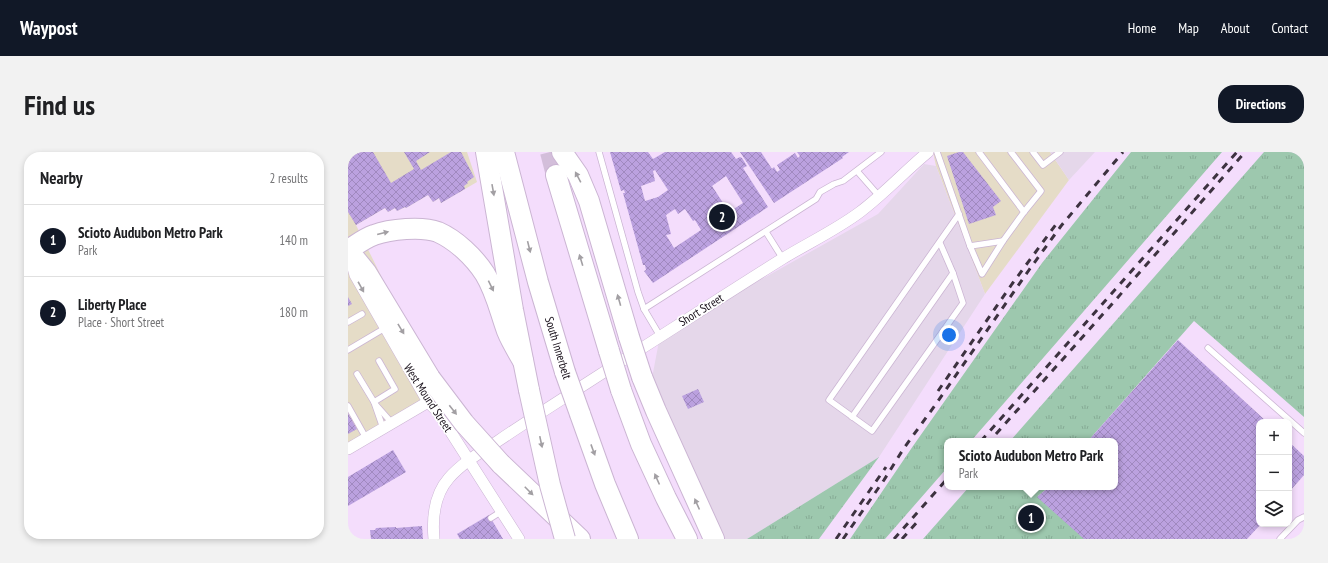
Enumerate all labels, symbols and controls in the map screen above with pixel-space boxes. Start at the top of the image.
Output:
text: Waypost [20,16,77,40]
text: Home [1128,19,1156,37]
text: Map [1178,19,1199,37]
text: About [1221,19,1250,37]
text: Contact [1272,19,1308,37]
button: Directions [1218,85,1304,123]
text: Find us [24,86,95,123]
text: Nearby [40,167,83,189]
text: 2 results [269,170,308,187]
one-way arrow [575,171,581,183]
one-way arrow [490,184,496,196]
pin: 2 [709,202,735,232]
text: Scioto Audubon Metro Park [78,223,223,242]
one-way arrow [377,230,389,236]
text: 1 [50,232,56,249]
text: 140 m [279,232,308,249]
one-way arrow [526,241,532,253]
text: Park [78,242,97,259]
one-way arrow [578,254,584,266]
one-way arrow [488,280,494,292]
one-way arrow [358,281,365,293]
street label: Short Street [676,290,726,329]
one-way arrow [616,294,622,306]
text: Liberty Place [78,295,147,314]
text: 2 [50,304,56,321]
text: 180 m [279,304,308,321]
text: Place · Short Street [78,314,164,331]
street label: South Innerbelt [542,315,575,382]
one-way arrow [397,323,404,335]
your location [939,325,959,345]
street label: West Mound Street [401,361,456,435]
one-way arrow [449,404,457,415]
map controls [1256,419,1292,527]
button: + [1256,419,1292,455]
one-way arrow [538,436,544,448]
popup [944,438,1118,490]
one-way arrow [591,445,597,457]
text: Scioto Audubon Metro Park [959,446,1103,465]
button: − [1256,455,1292,491]
text: Park [959,465,978,482]
one-way arrow [654,473,660,485]
one-way arrow [524,486,534,496]
button: layers [1256,491,1292,527]
one-way arrow [694,498,700,509]
pin: 1 [1018,503,1044,533]

